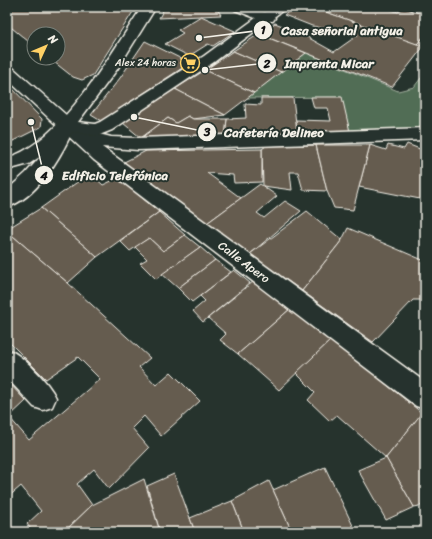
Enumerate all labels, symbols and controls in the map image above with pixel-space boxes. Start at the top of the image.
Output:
callout: Casa señorial antigua [253,18,412,43]
text: 1 [260,19,266,41]
text: Casa señorial antigua [280,19,403,42]
north arrow [26,26,66,66]
text: N [43,29,63,49]
callout: Imprenta Micar [257,51,382,76]
supermarket icon: Alex 24 horas [179,52,201,74]
text: Imprenta Micar [283,52,375,75]
text: 2 [263,53,271,75]
place label: Alex 24 horas [114,54,176,72]
callout: Cafetería Delineo [197,120,332,145]
text: 3 [203,121,211,143]
text: Cafetería Delineo [223,121,324,144]
callout: Edificio Telefónica [34,163,176,188]
text: Edificio Telefónica [62,164,169,187]
text: 4 [39,165,48,187]
street label: Calle Apero [213,235,275,289]

